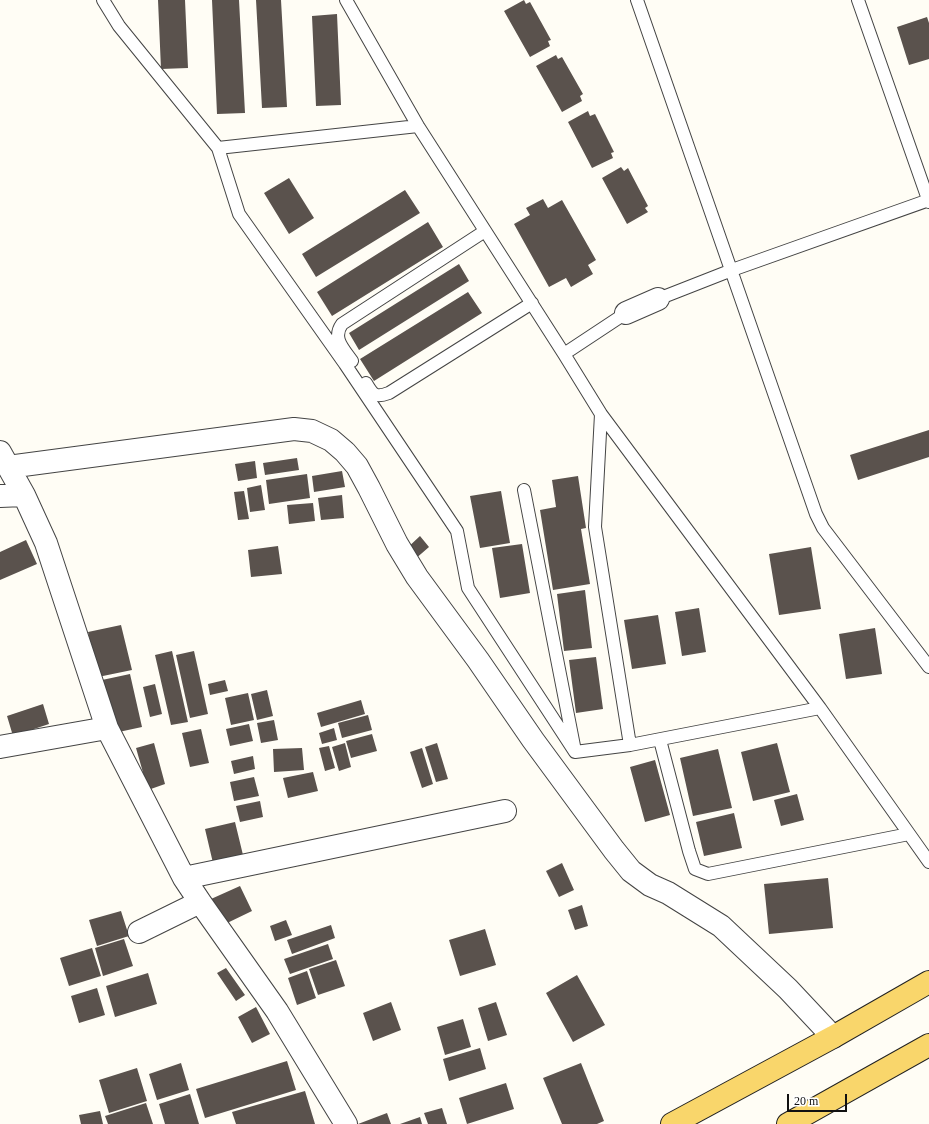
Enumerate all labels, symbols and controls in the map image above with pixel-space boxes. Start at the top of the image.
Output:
scale bar [789,1086,849,1112]
text: 20 m [794,1094,818,1108]

